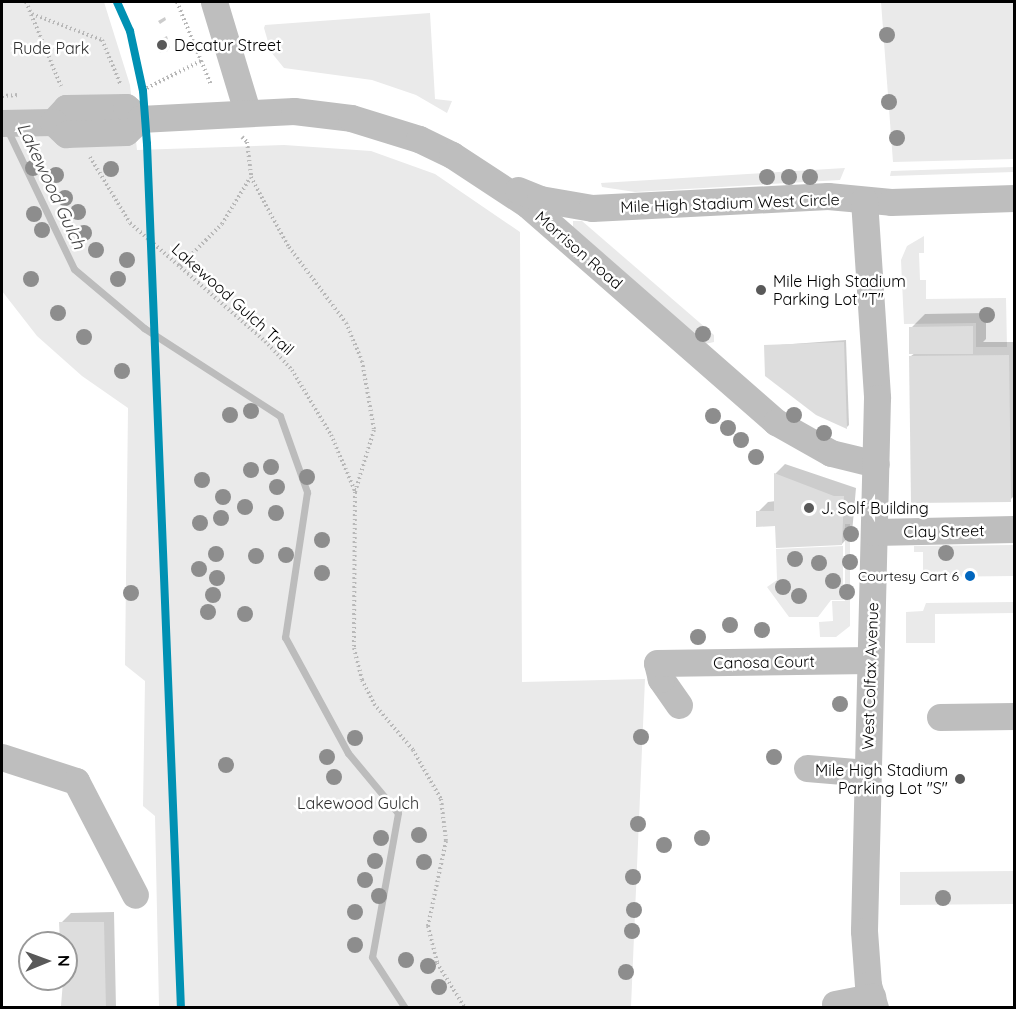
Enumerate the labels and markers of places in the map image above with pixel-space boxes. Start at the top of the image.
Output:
place label: Decatur Street [174,35,281,55]
marker: Decatur Street [155,38,169,52]
place label: Mile High Stadium Parking Lot "T" [773,271,906,309]
marker: Mile High Stadium Parking Lot "T" [754,283,768,297]
place label: J. Solf Building [821,498,929,518]
marker: J. Solf Building [802,501,816,515]
place label: Courtesy Cart 6 [858,568,959,584]
marker: Courtesy Cart 6 [964,570,976,582]
place label: Mile High Stadium Parking Lot "S" [815,760,948,798]
marker: Mile High Stadium Parking Lot "S" [953,772,967,786]

